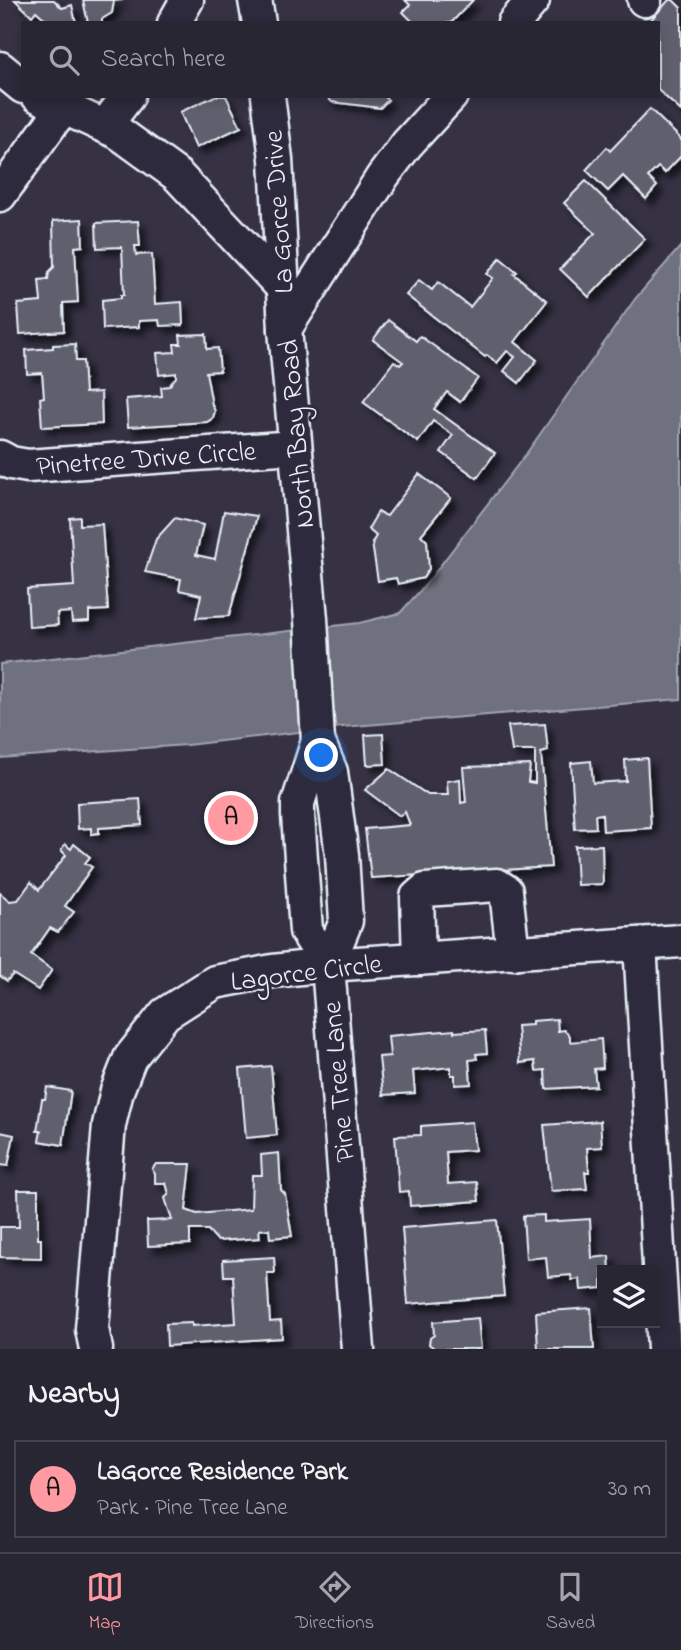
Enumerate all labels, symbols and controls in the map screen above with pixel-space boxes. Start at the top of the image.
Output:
search box [21,21,660,98]
icon: search [45,41,83,79]
text: Search here [101,41,226,79]
street label: La Gorce Drive [254,128,307,295]
street label: North Bay Road [270,337,327,530]
street label: Pinetree Drive Circle [35,432,258,489]
your location [304,738,338,772]
pin: A [208,792,254,844]
street label: Lagorce Circle [228,945,385,1004]
street label: Pine Tree Lane [313,999,368,1164]
map controls [597,1265,660,1328]
button: layers [597,1265,660,1328]
text: Nearby [28,1373,120,1417]
text: LaGorce Residence Park [97,1454,348,1492]
text: A [46,1473,60,1506]
text: 30 m [608,1473,651,1506]
text: Park · Pine Tree Lane [97,1492,288,1525]
tab: Map [86,1568,124,1637]
tab: Directions [295,1568,374,1637]
tab: Saved [546,1568,595,1637]

